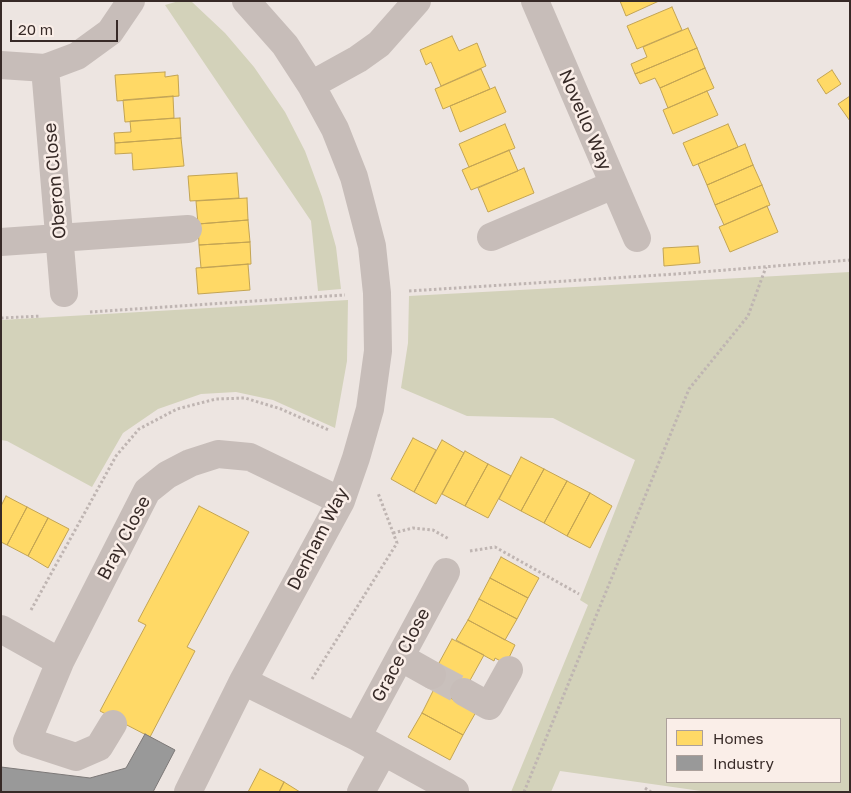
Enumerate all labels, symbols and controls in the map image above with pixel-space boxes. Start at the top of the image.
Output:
scale bar [12,10,120,42]
text: 20 m [18,20,53,38]
street label: Novello Way [554,66,616,174]
street label: Oberon Close [39,122,71,240]
street label: Denham Way [283,484,353,594]
street label: Bray Close [93,492,155,584]
street label: Grace Close [367,604,435,706]
legend [666,718,841,783]
text: Homes [713,729,763,747]
text: Industry [713,754,774,772]

